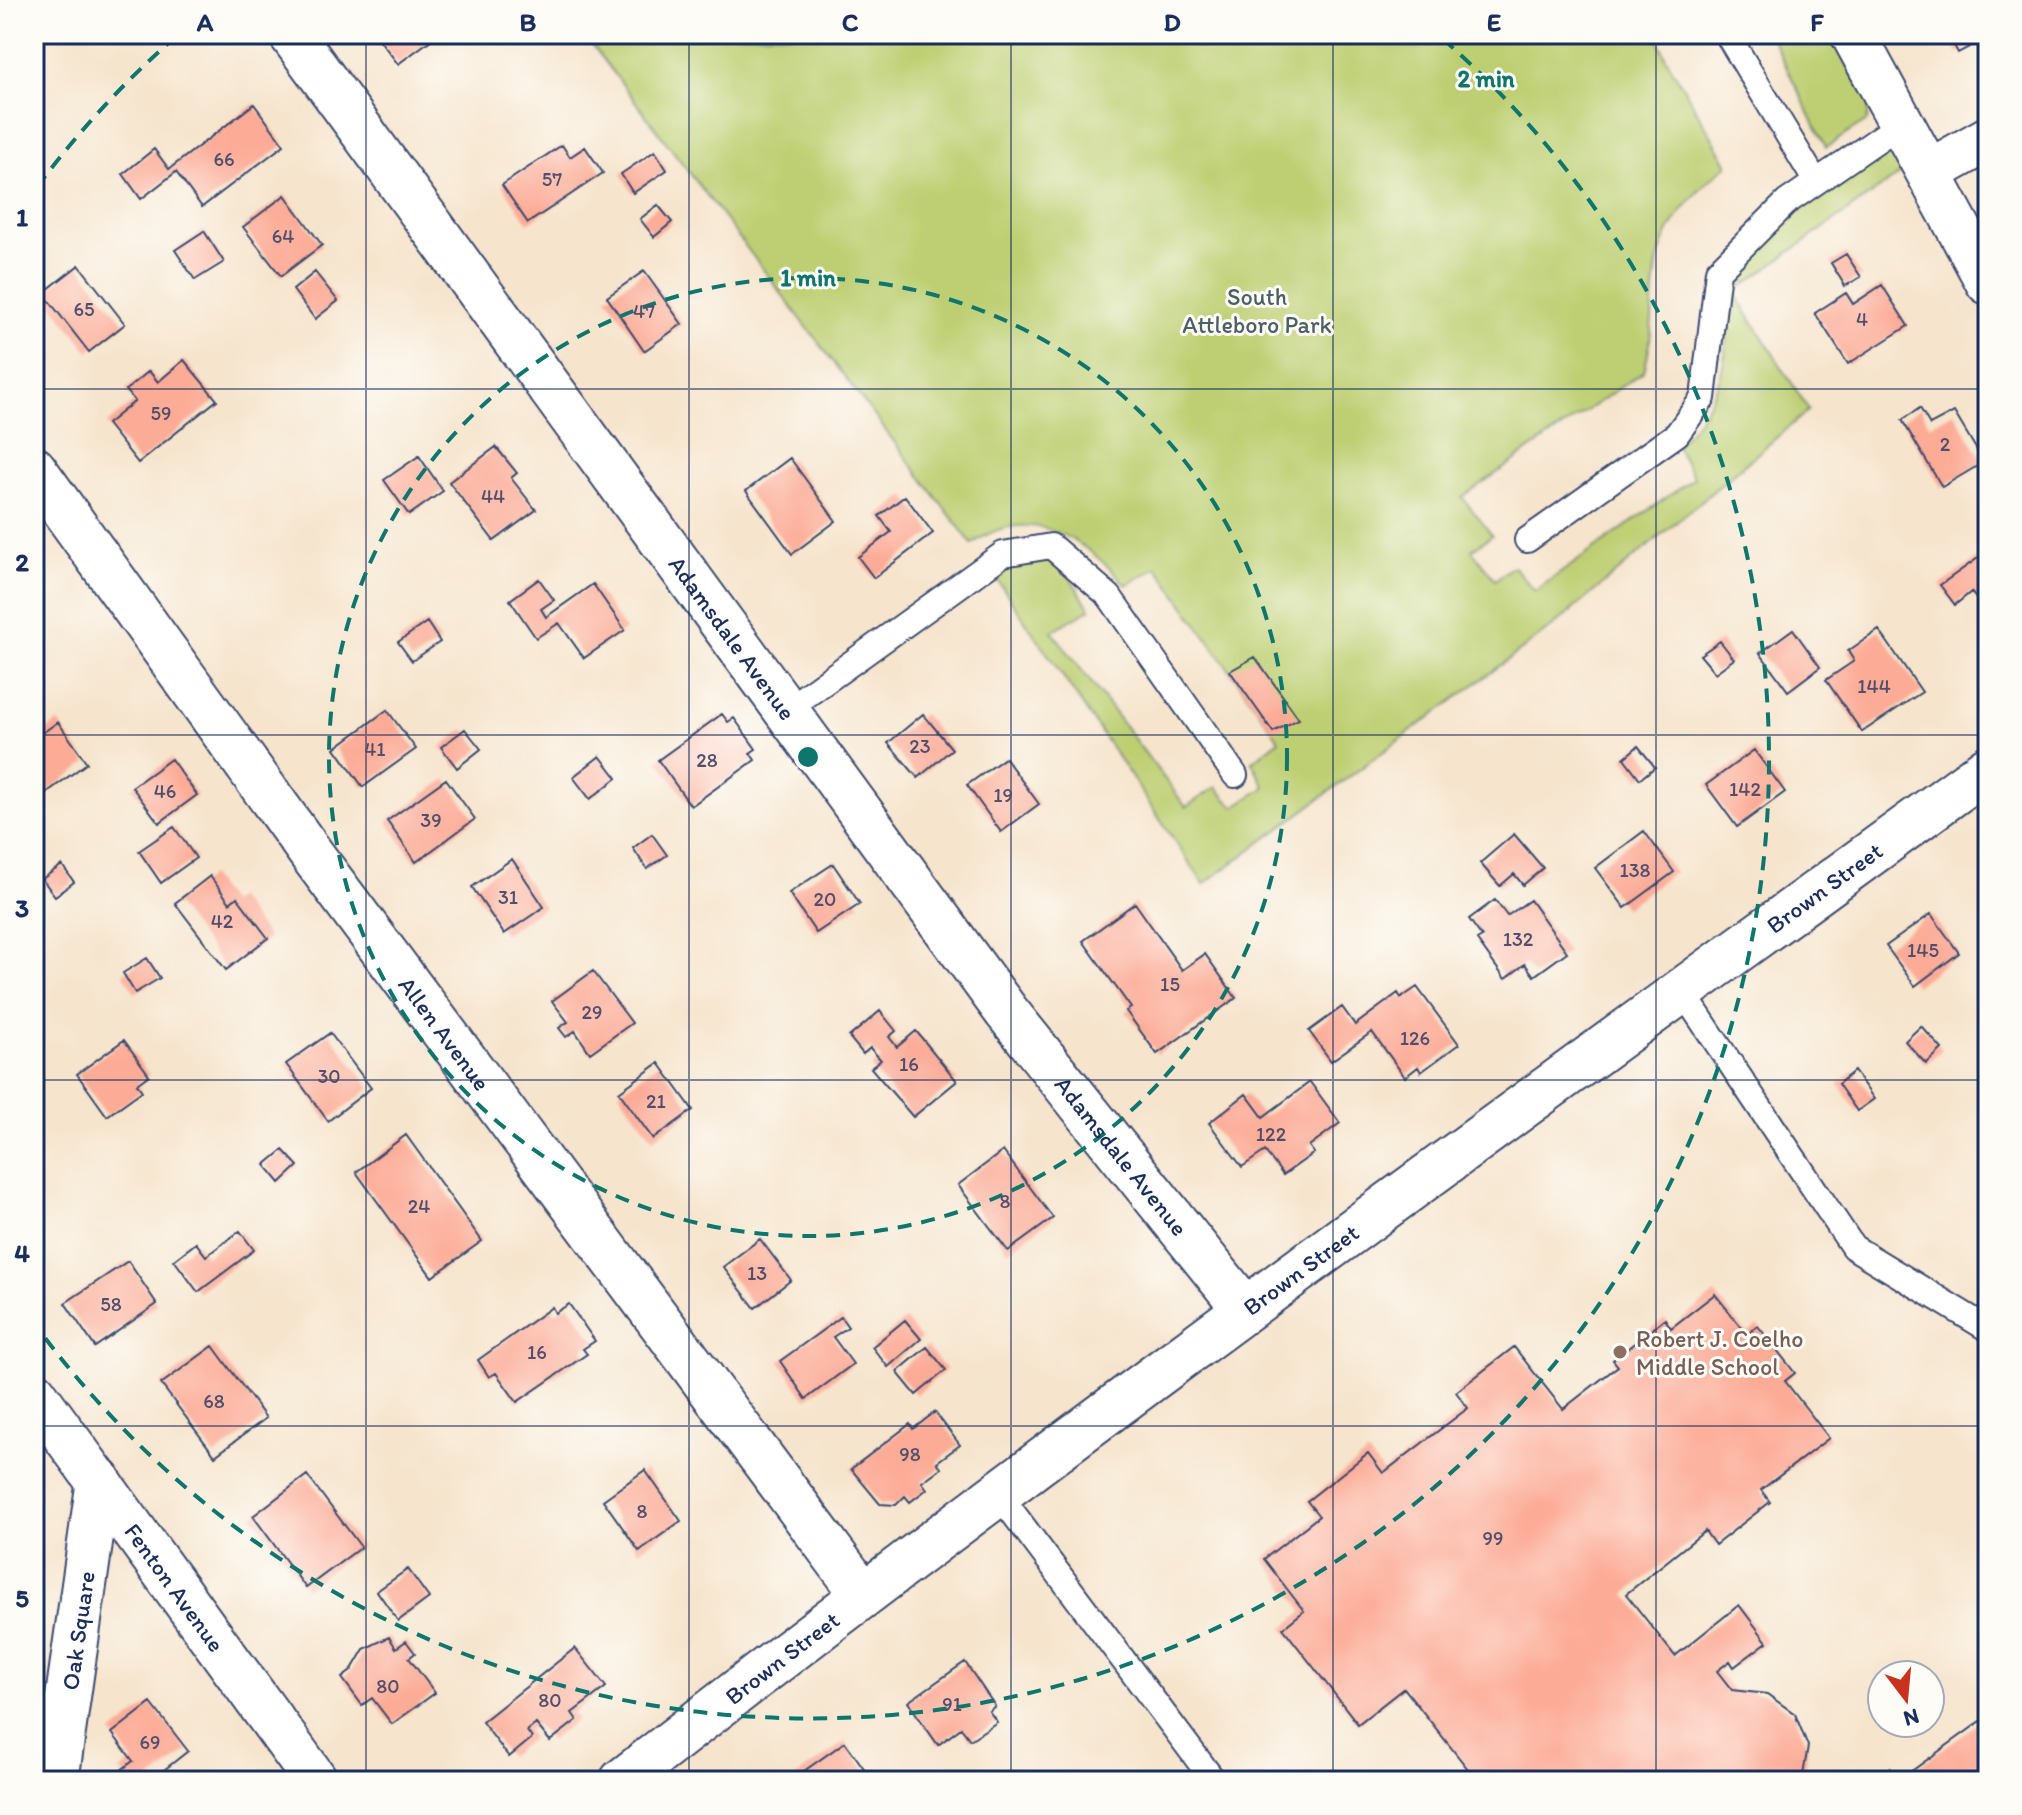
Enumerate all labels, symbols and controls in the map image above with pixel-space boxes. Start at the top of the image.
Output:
text: A [196,6,214,38]
text: B [520,6,537,38]
text: C [842,6,859,38]
text: D [1163,6,1181,38]
text: E [1487,6,1501,38]
text: F [1810,6,1824,38]
text: 2 min [1457,64,1515,93]
house number: 66 [213,147,235,171]
house number: 57 [542,167,562,191]
text: 1 [16,201,28,233]
house number: 64 [272,224,294,248]
text: 1 min [780,263,836,292]
park label: South Attleboro Park [1182,282,1332,339]
house number: 65 [73,297,95,321]
house number: 47 [633,299,655,323]
house number: 4 [1856,307,1868,331]
house number: 59 [151,401,171,425]
house number: 2 [1940,432,1951,456]
house number: 44 [481,484,505,508]
text: 2 [15,546,29,578]
street label: Adamsdale Avenue [663,550,802,725]
house number: 144 [1857,674,1891,698]
house number: 23 [909,734,931,758]
house number: 41 [364,737,386,761]
centre of rings [794,743,822,771]
house number: 28 [696,748,718,772]
house number: 142 [1729,777,1761,801]
house number: 46 [154,779,176,803]
house number: 19 [993,783,1013,807]
house number: 39 [420,808,442,832]
street label: Brown Street [1761,836,1888,939]
house number: 138 [1619,858,1651,882]
house number: 31 [498,885,518,909]
house number: 20 [814,887,836,911]
text: 3 [15,892,29,924]
house number: 42 [211,909,234,933]
house number: 132 [1503,927,1534,951]
house number: 145 [1907,938,1939,962]
street label: Allen Avenue [393,970,497,1096]
house number: 15 [1160,972,1180,996]
house number: 29 [582,1000,602,1024]
house number: 126 [1400,1026,1430,1050]
house number: 16 [899,1052,919,1076]
house number: 30 [317,1064,341,1088]
street label: Adamsdale Avenue [1049,1070,1195,1241]
house number: 21 [646,1089,666,1113]
house number: 122 [1256,1122,1287,1146]
house number: 8 [1000,1189,1011,1213]
house number: 24 [408,1194,430,1218]
street label: Brown Street [1237,1217,1364,1321]
text: 4 [14,1237,30,1269]
house number: 13 [747,1261,767,1285]
house number: 58 [100,1292,122,1316]
place label: Robert J. Coelho Middle School [1636,1324,1803,1381]
house number: 16 [527,1340,547,1364]
marker: Robert J. Coelho Middle School [1611,1343,1629,1361]
house number: 68 [203,1389,225,1413]
house number: 98 [899,1442,921,1466]
house number: 8 [637,1499,648,1523]
street label: Fenton Avenue [119,1517,232,1657]
house number: 99 [1483,1526,1503,1550]
street label: Oak Square [55,1569,100,1692]
text: 5 [15,1582,29,1614]
street label: Brown Street [719,1605,845,1710]
north arrow [1866,1659,1946,1739]
house number: 80 [376,1674,400,1698]
house number: 80 [538,1688,562,1712]
house number: 91 [942,1692,962,1716]
text: N [1901,1703,1922,1733]
house number: 69 [139,1730,161,1754]

